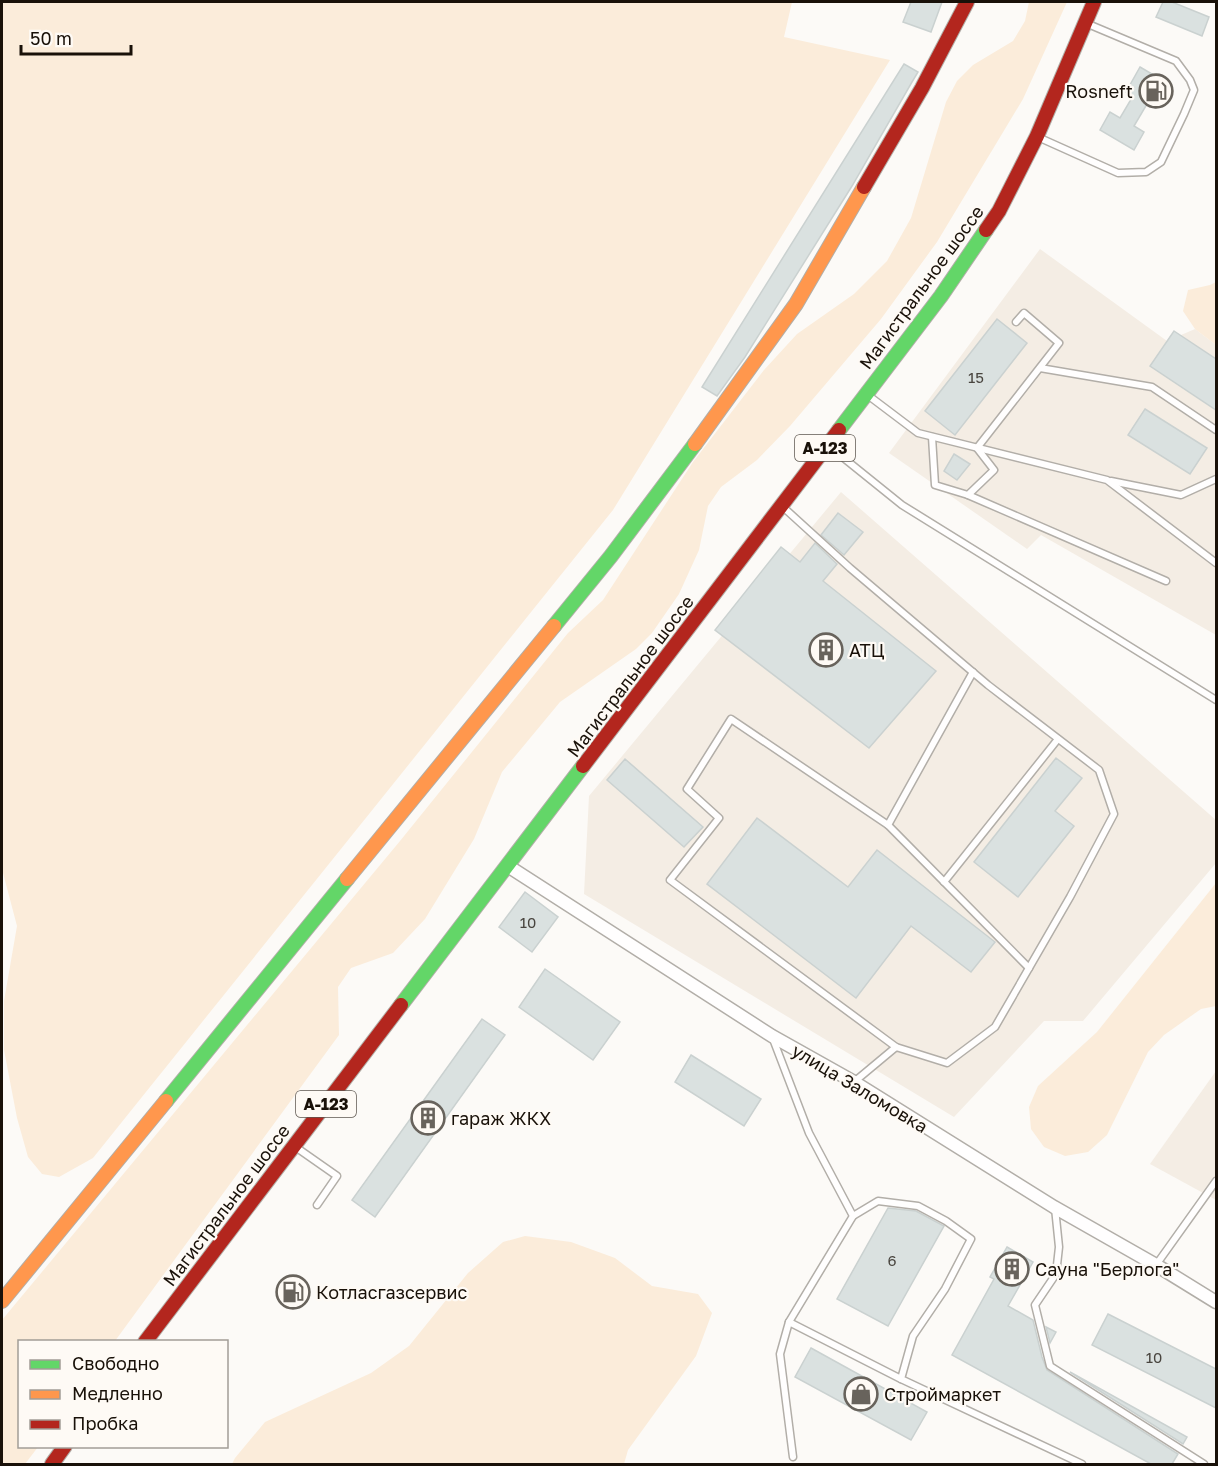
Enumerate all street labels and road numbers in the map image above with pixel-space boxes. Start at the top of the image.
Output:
street label: Магистральное шоссе [854,201,988,373]
road number: А-123 [795,435,855,461]
street label: Магистральное шоссе [562,591,698,761]
street label: улица Заломовка [788,1039,932,1137]
road number: А-123 [296,1091,356,1117]
street label: Магистральное шоссе [158,1120,294,1290]

